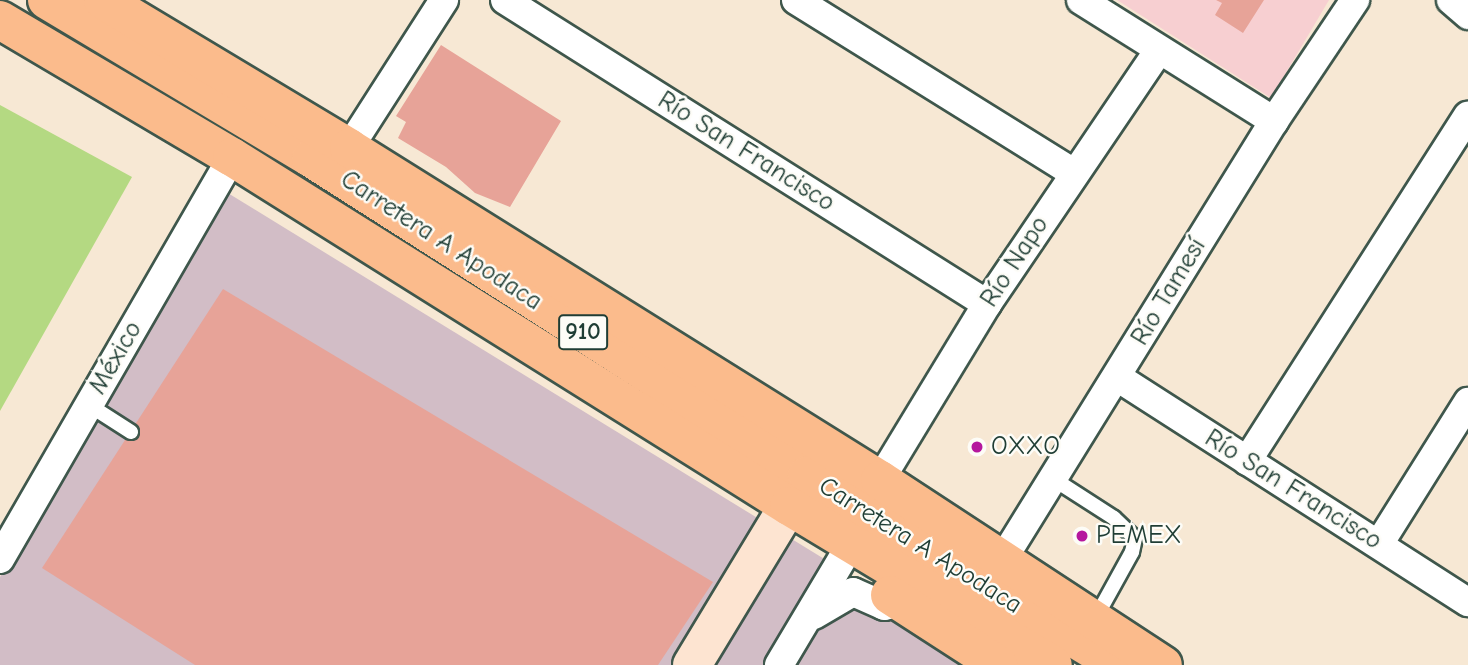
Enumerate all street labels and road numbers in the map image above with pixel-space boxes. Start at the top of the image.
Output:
street label: Río San Francisco [652,85,840,219]
street label: Carretera A Apodaca [334,164,548,318]
street label: Río Napo [974,211,1056,313]
street label: Río Tamesí [1125,233,1213,351]
road number: 910 [557,312,609,352]
street label: México [83,316,149,400]
street label: Río San Francisco [1199,423,1387,557]
street label: Carretera A Apodaca [813,471,1027,621]

